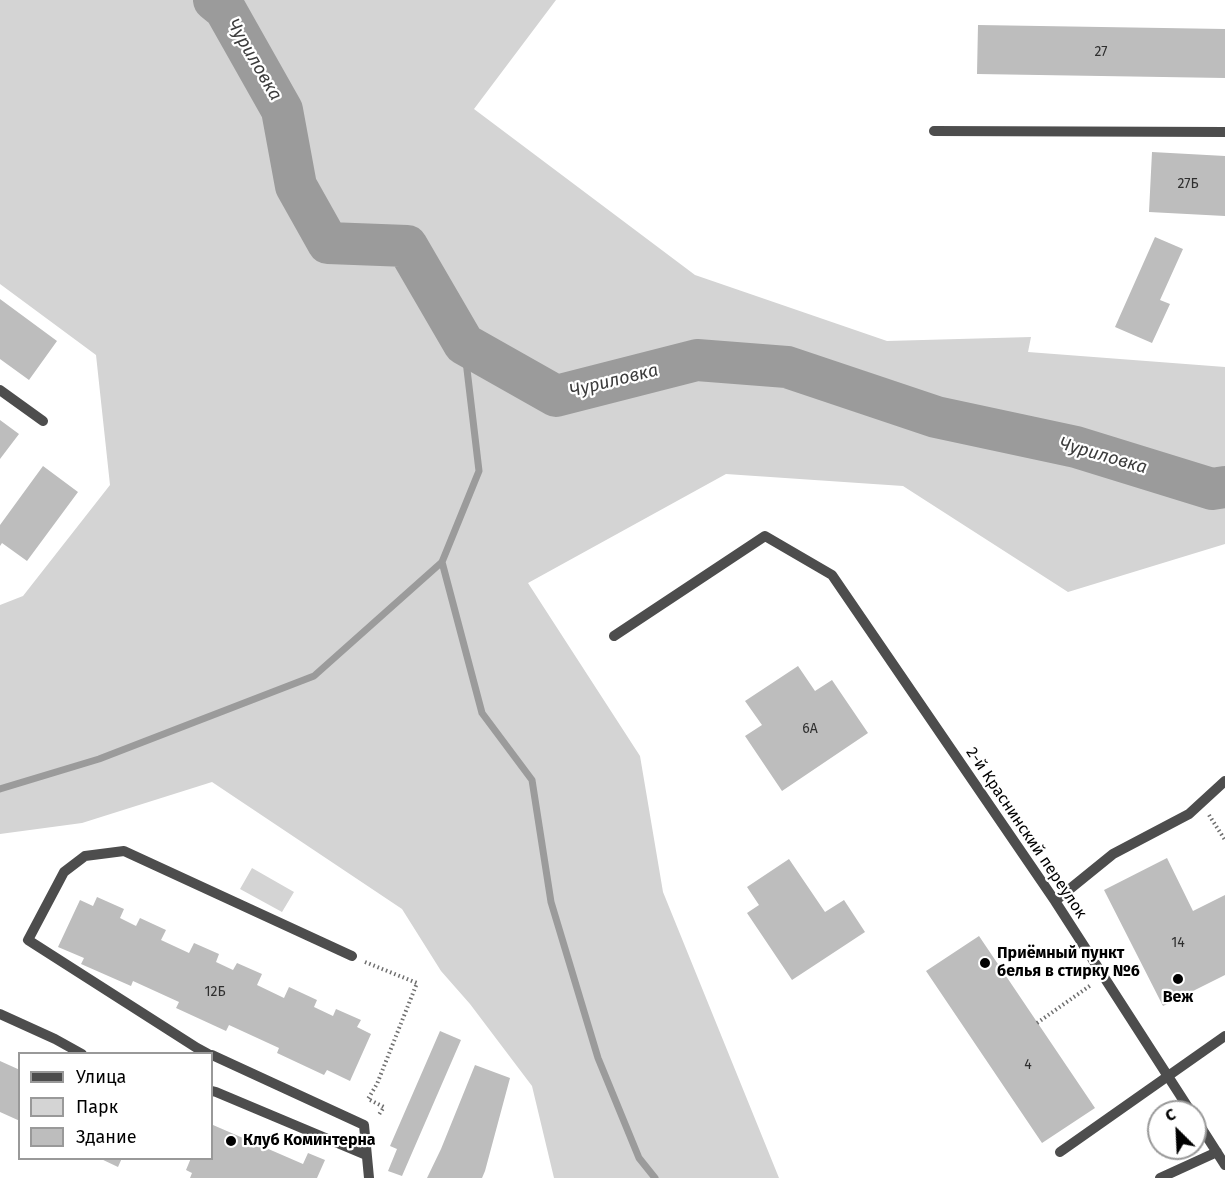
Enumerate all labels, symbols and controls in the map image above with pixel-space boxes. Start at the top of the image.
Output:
water label: Чуриловка [222,15,286,105]
house number: 27 [1094,44,1108,60]
house number: 27Б [1177,176,1199,192]
water label: Чуриловка [568,360,660,402]
water label: Чуриловка [1057,433,1149,479]
house number: 6А [802,721,818,737]
street label: 2-й Краснинский переулок [962,744,1090,922]
house number: 14 [1171,935,1185,951]
place label: Приёмный пункт белья в стирку №6 [997,944,1140,982]
marker: Приёмный пункт белья в стирку №6 [978,956,992,970]
marker: Веж [1171,972,1185,986]
house number: 12Б [204,984,226,1000]
place label: Веж [1163,988,1193,1008]
legend [18,1052,213,1160]
house number: 4 [1024,1057,1032,1073]
text: Улица [76,1066,126,1088]
text: Парк [76,1096,118,1118]
north arrow [1147,1100,1207,1160]
text: С [1162,1104,1178,1125]
text: Здание [76,1126,137,1148]
place label: Клуб Коминтерна [243,1131,376,1151]
marker: Клуб Коминтерна [224,1134,238,1148]

